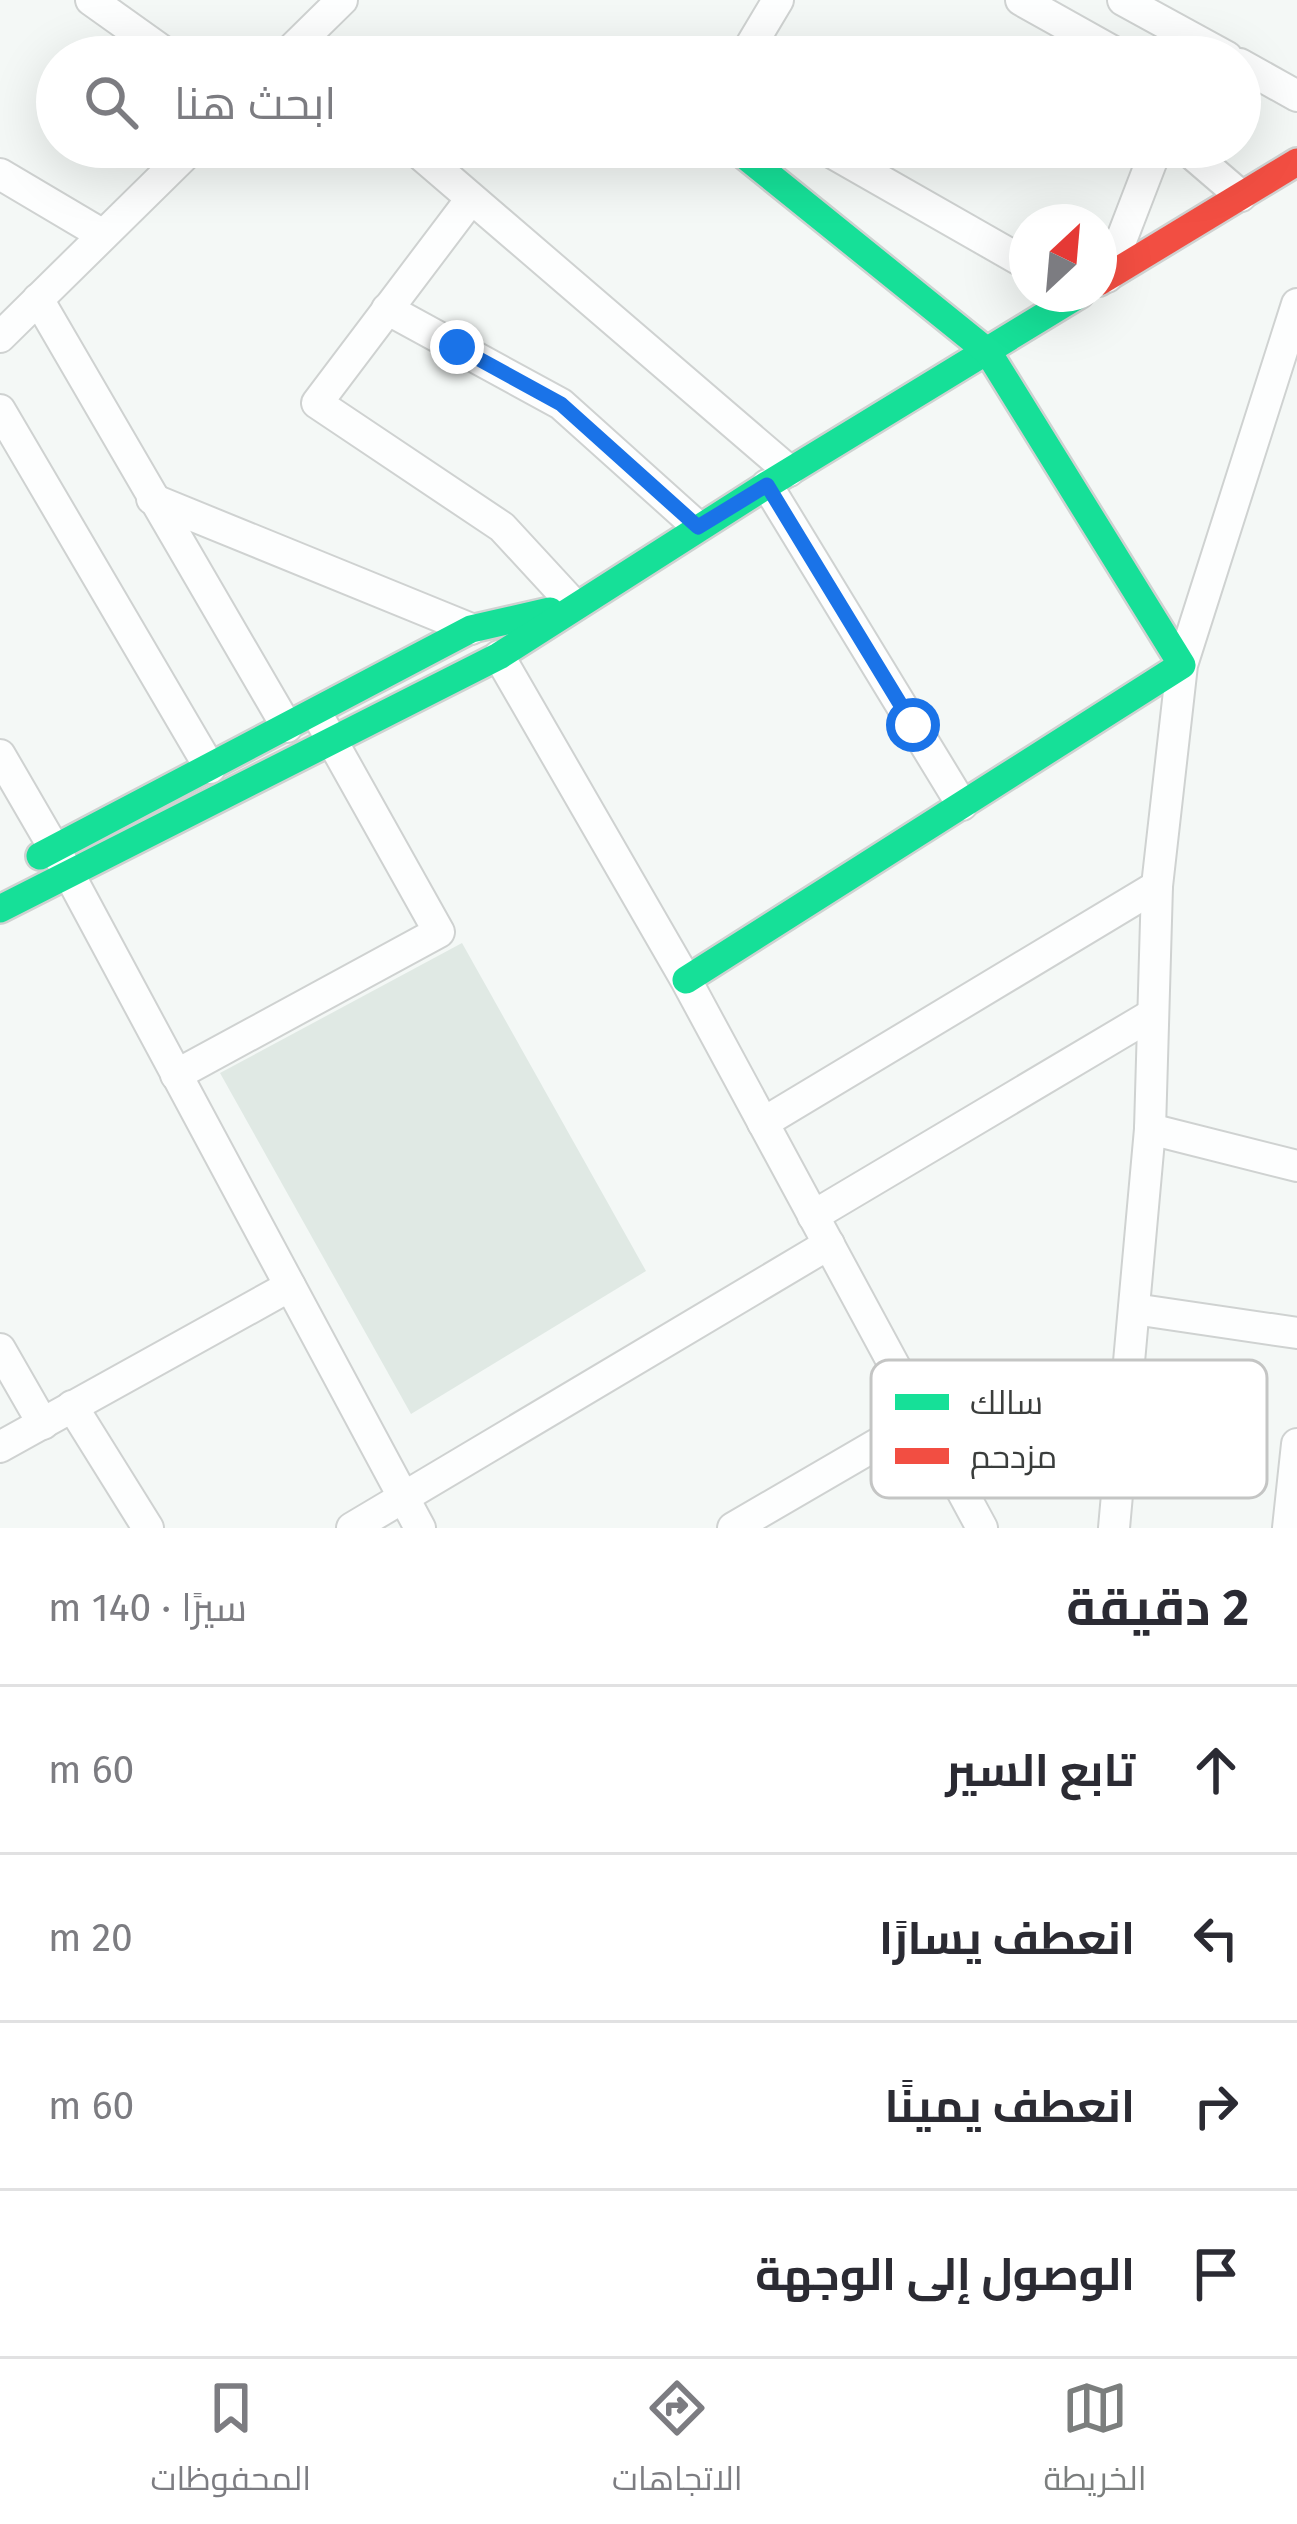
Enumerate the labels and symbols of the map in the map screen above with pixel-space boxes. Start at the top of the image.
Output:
north arrow [1009,204,1117,312]
route end [430,320,484,374]
route start [886,698,940,752]
legend [871,1360,1267,1498]
text: سالك [970,1383,1043,1423]
text: مزدحم [970,1437,1057,1479]

